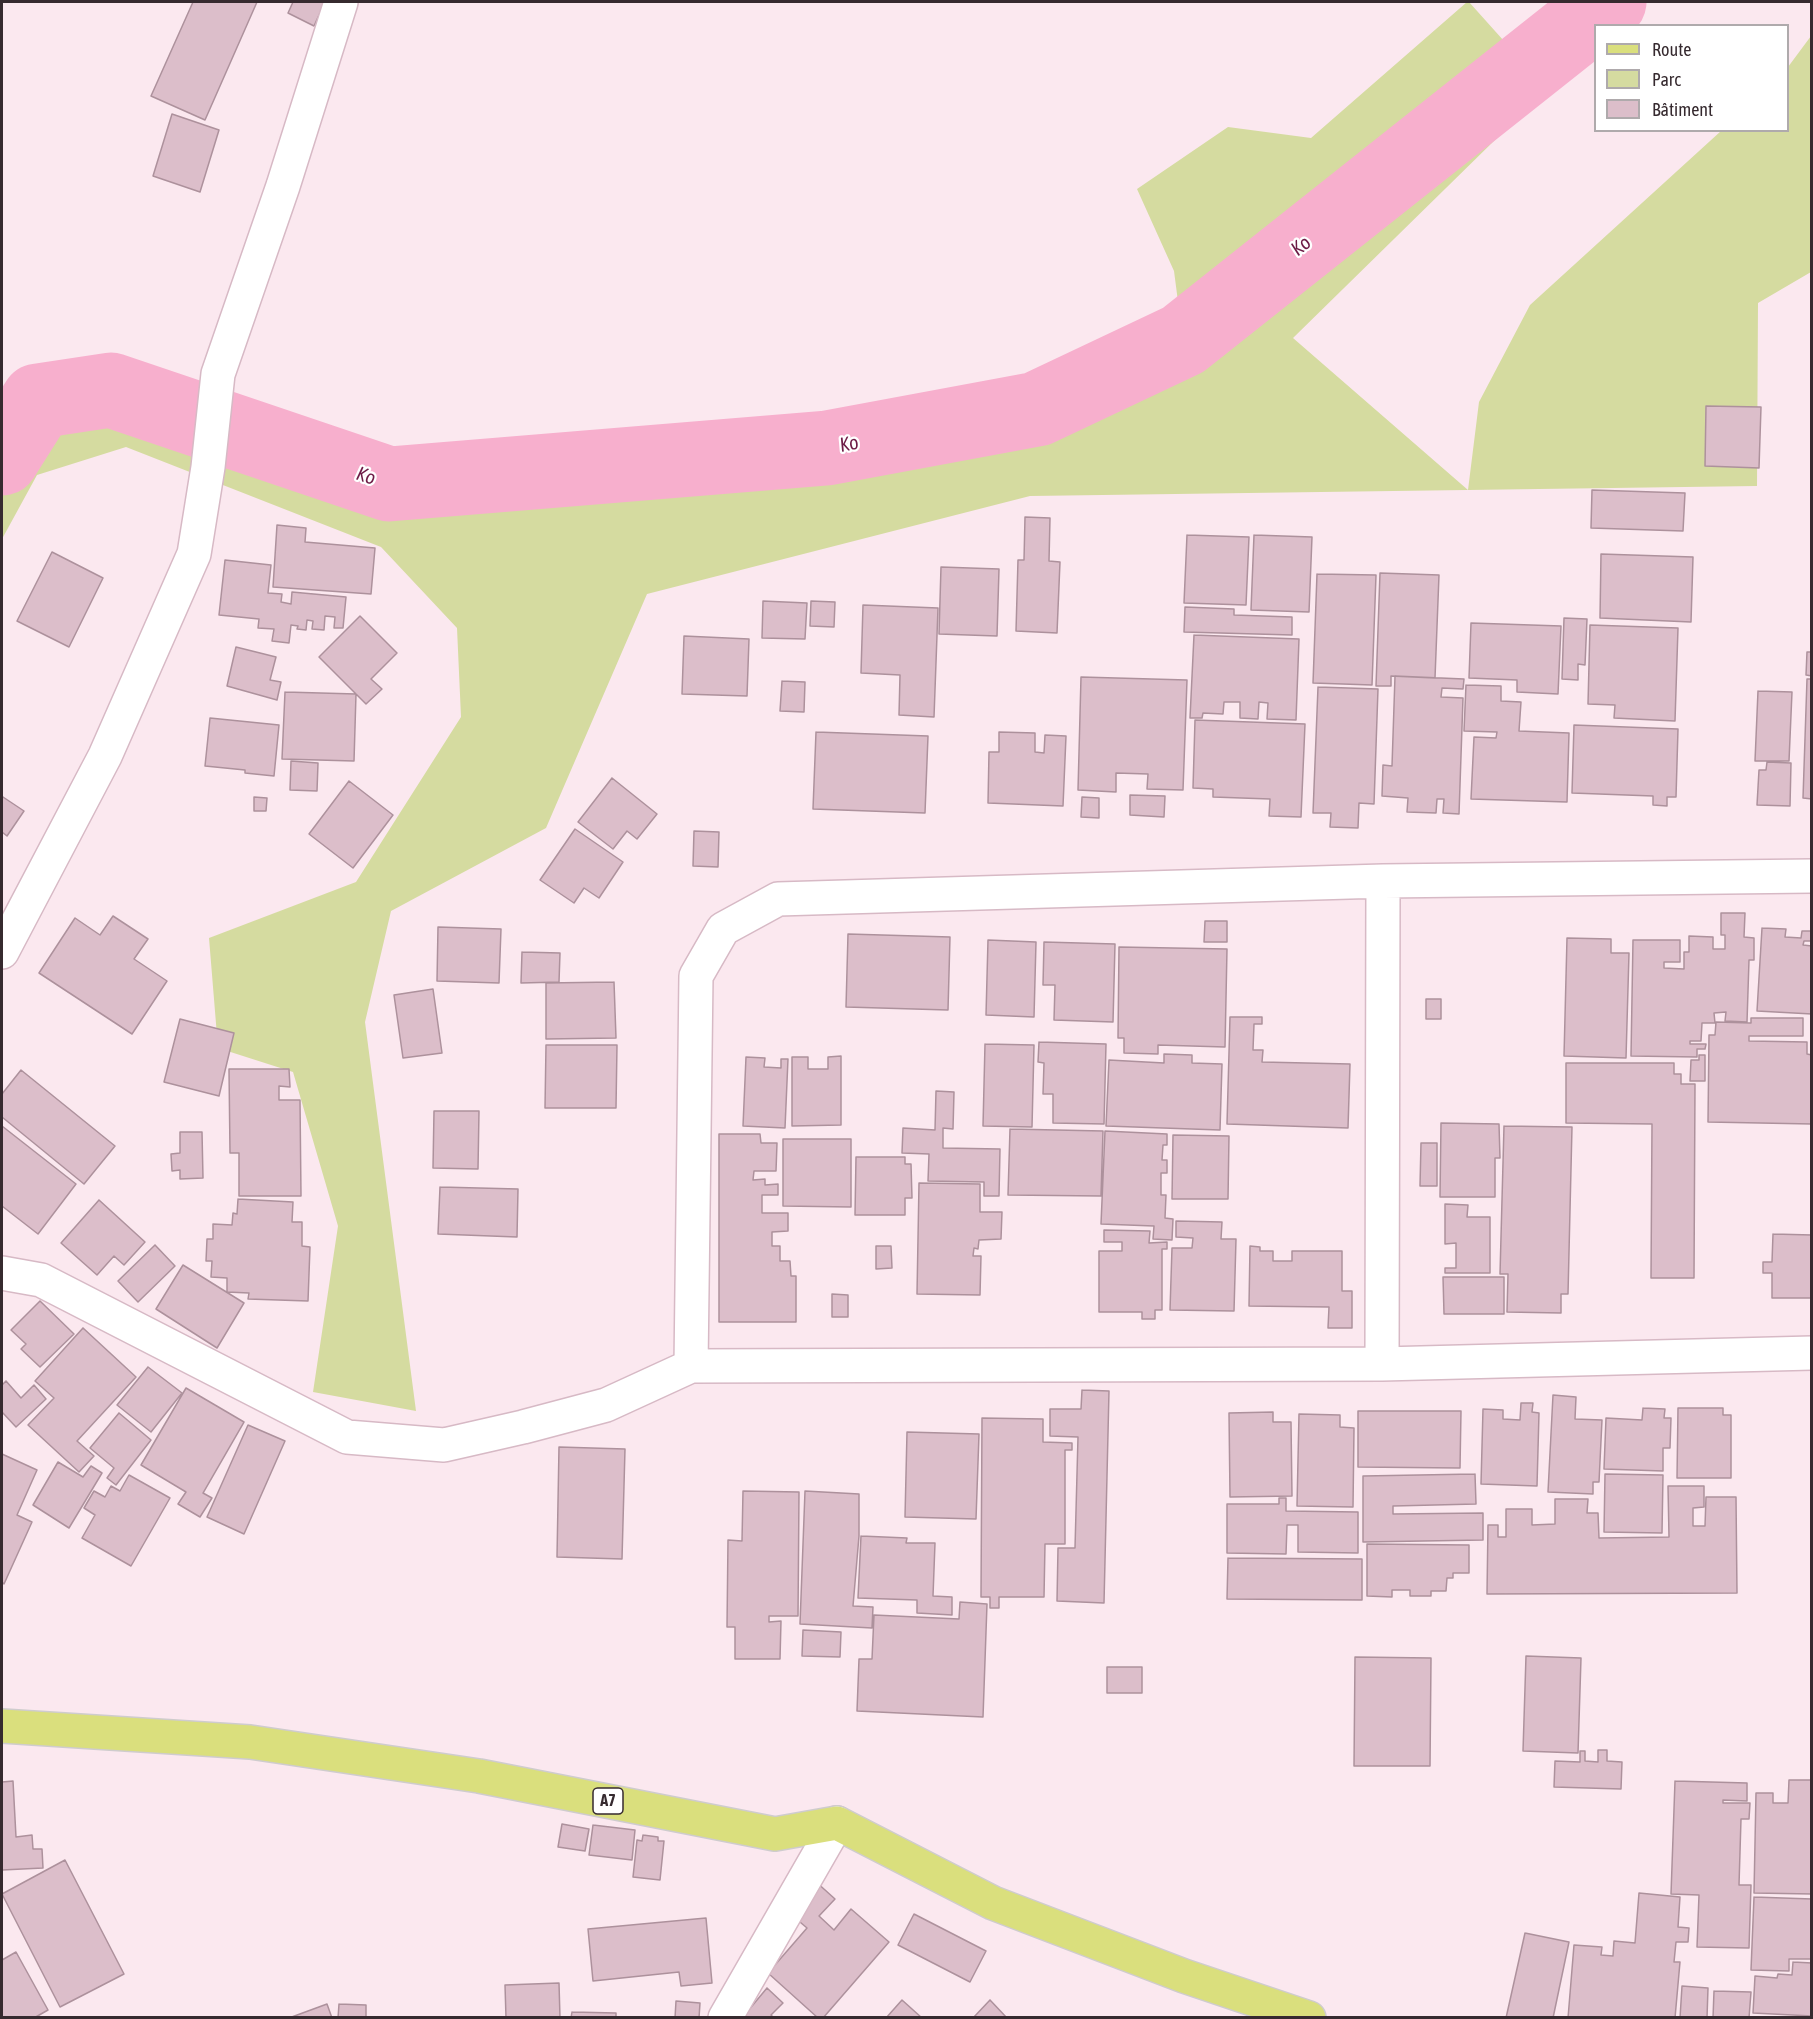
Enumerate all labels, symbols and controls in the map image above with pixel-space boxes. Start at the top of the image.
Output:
legend [1594,24,1789,132]
text: Route [1652,39,1691,60]
text: Parc [1652,69,1681,90]
text: Bâtiment [1652,99,1713,120]
water label: Ko [1286,231,1316,261]
water label: Ko [837,430,861,458]
water label: Ko [353,462,379,490]
road number: A7 [593,1788,623,1814]

